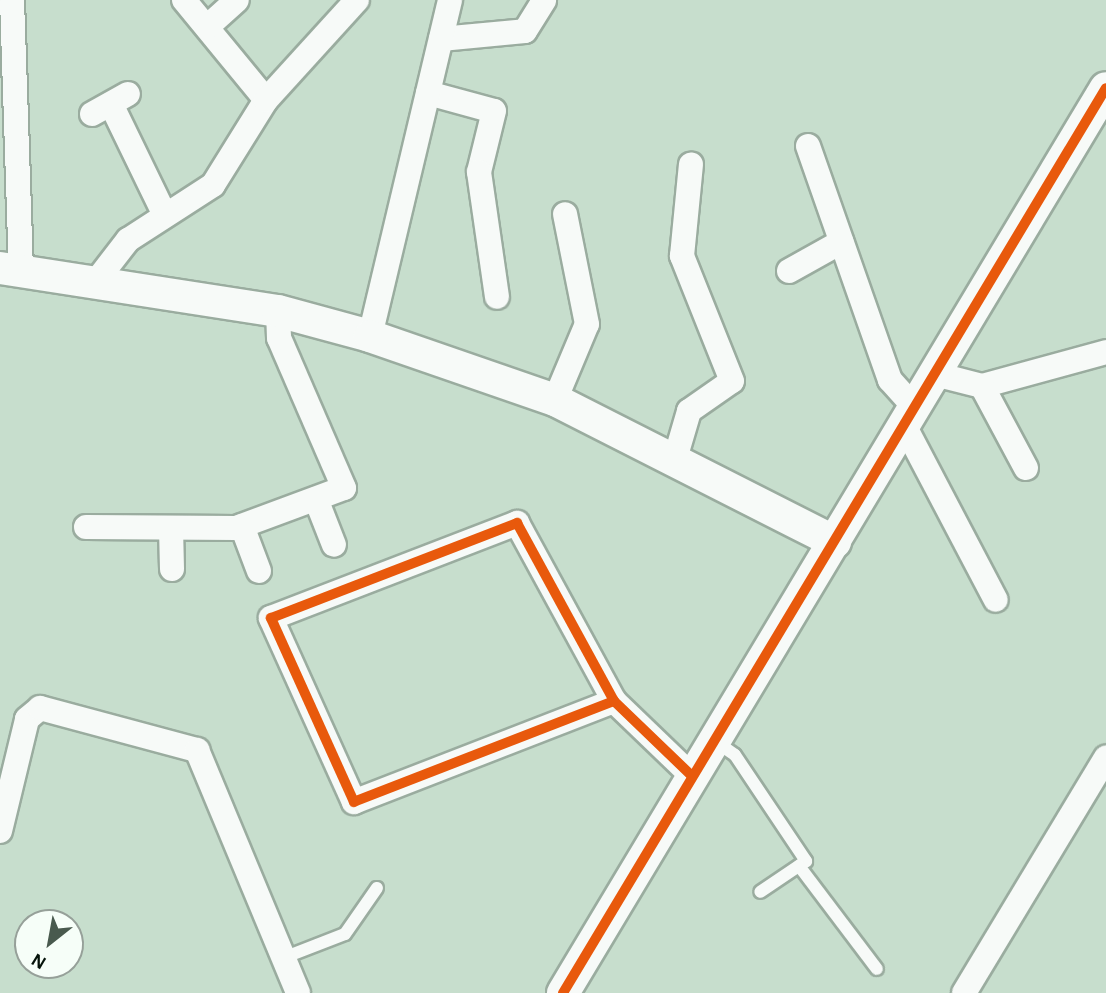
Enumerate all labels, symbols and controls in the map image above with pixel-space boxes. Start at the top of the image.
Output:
north arrow [14,909,84,979]
text: N [28,949,50,972]

